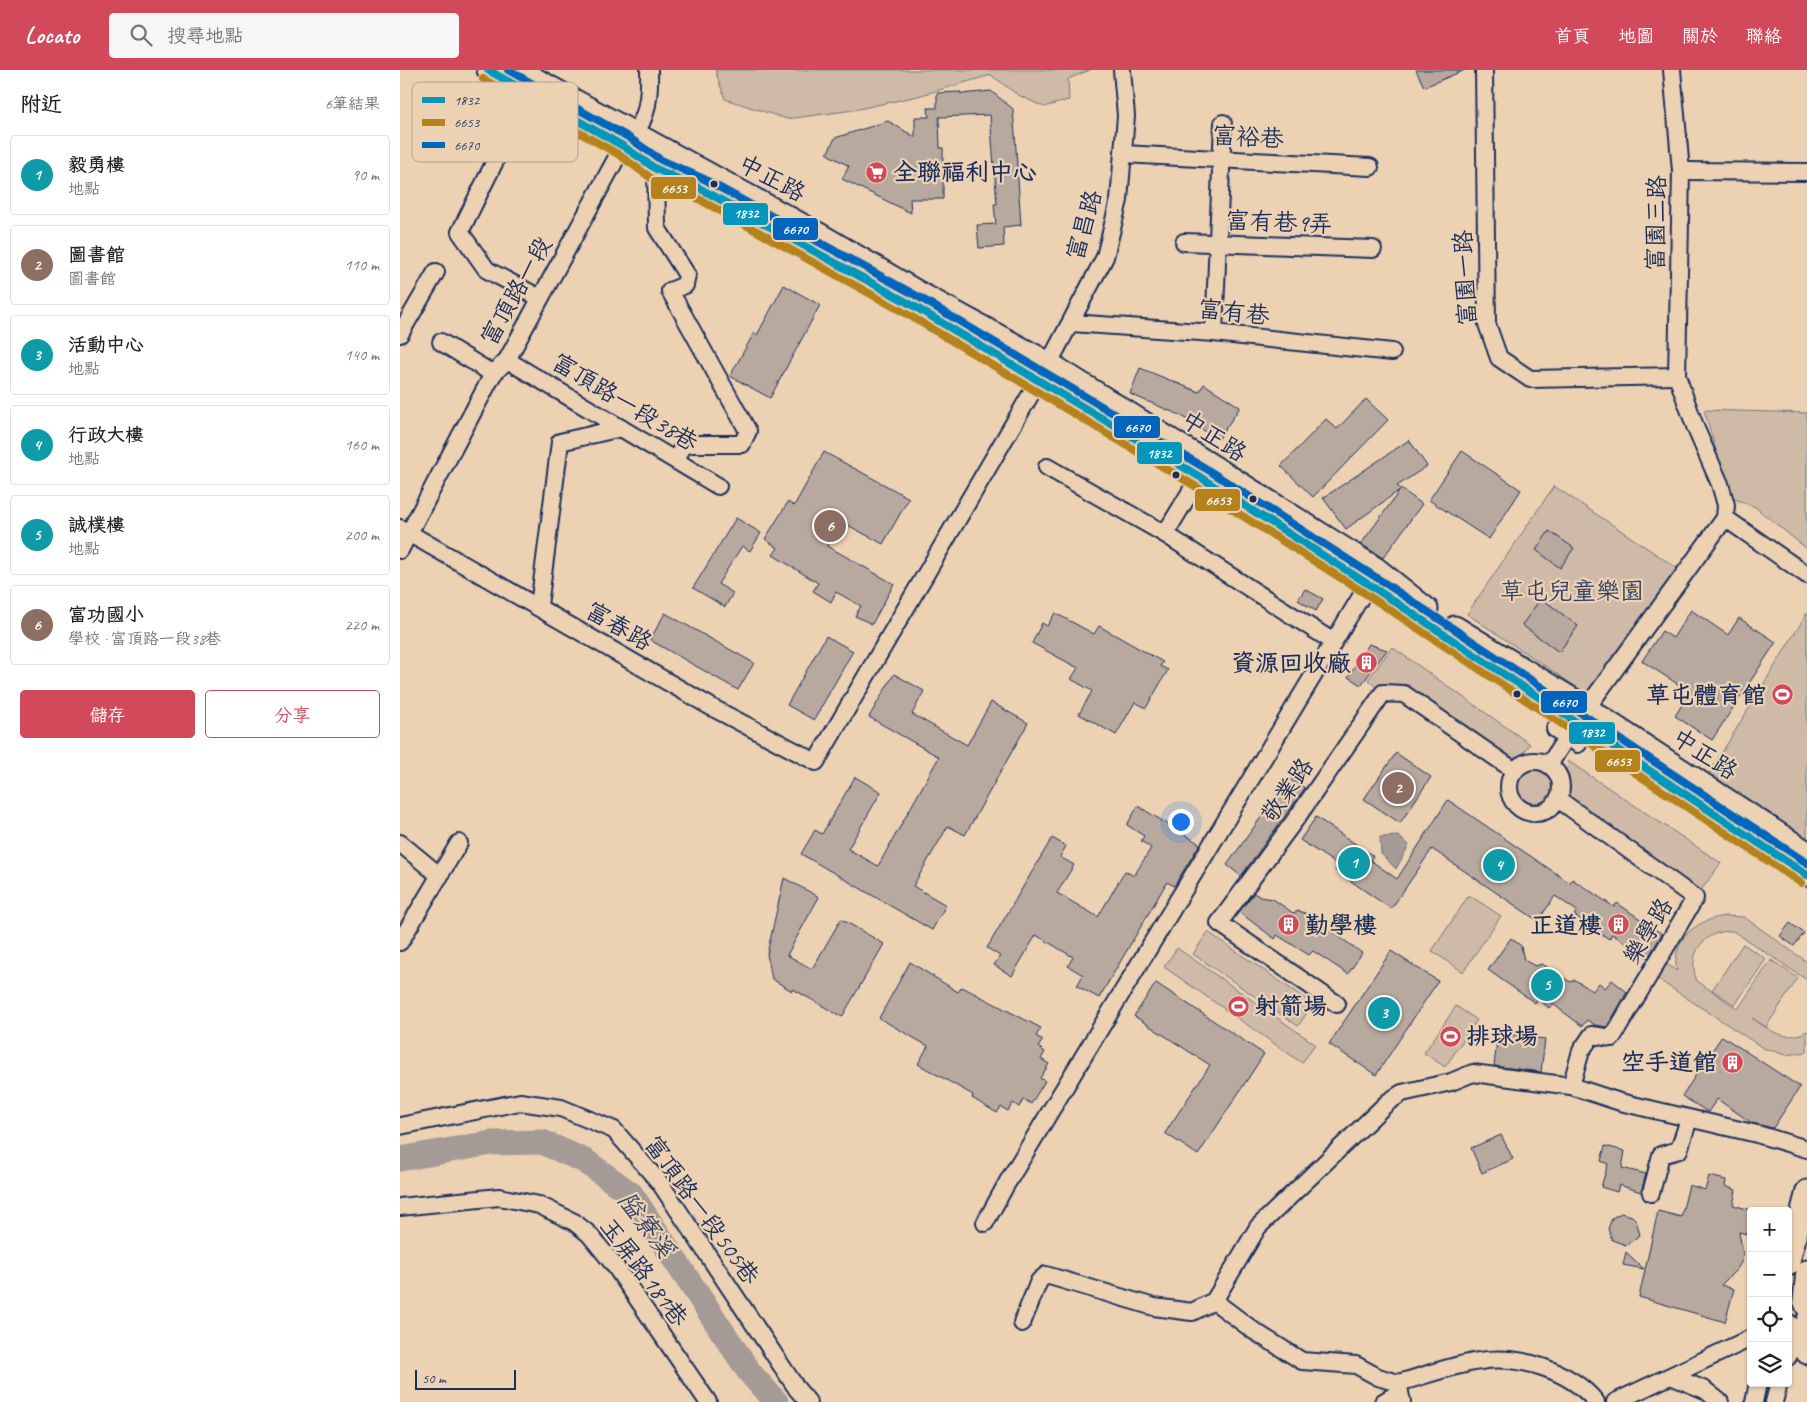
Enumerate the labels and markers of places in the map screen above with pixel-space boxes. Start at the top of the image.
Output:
place label: 全聯福利中心 [893,157,1037,187]
supermarket icon: 全聯福利中心 [865,160,889,184]
unlabelled marker [709,179,719,189]
unlabelled marker [1171,470,1181,480]
unlabelled marker [1248,494,1258,504]
pin: 6 [814,507,846,545]
place label: 資源回收廠 [1231,648,1351,678]
building icon: 資源回收廠 [1355,651,1379,675]
place label: 草屯體育館 [1646,680,1766,710]
sports icon: 草屯體育館 [1770,683,1794,707]
unlabelled marker [1512,689,1522,699]
pin: 2 [1382,769,1414,807]
pin: 1 [1338,844,1370,882]
pin: 4 [1483,846,1515,884]
place label: 勤學樓 [1305,910,1377,940]
place label: 正道樓 [1530,910,1602,940]
building icon: 勤學樓 [1277,913,1301,937]
building icon: 正道樓 [1606,913,1630,937]
pin: 5 [1531,966,1563,1004]
place label: 射箭場 [1255,991,1327,1021]
sports icon: 射箭場 [1227,994,1251,1018]
pin: 3 [1368,994,1400,1032]
place label: 排球場 [1466,1021,1538,1051]
sports icon: 排球場 [1438,1024,1462,1048]
place label: 空手道館 [1621,1047,1717,1077]
building icon: 空手道館 [1721,1050,1745,1074]

